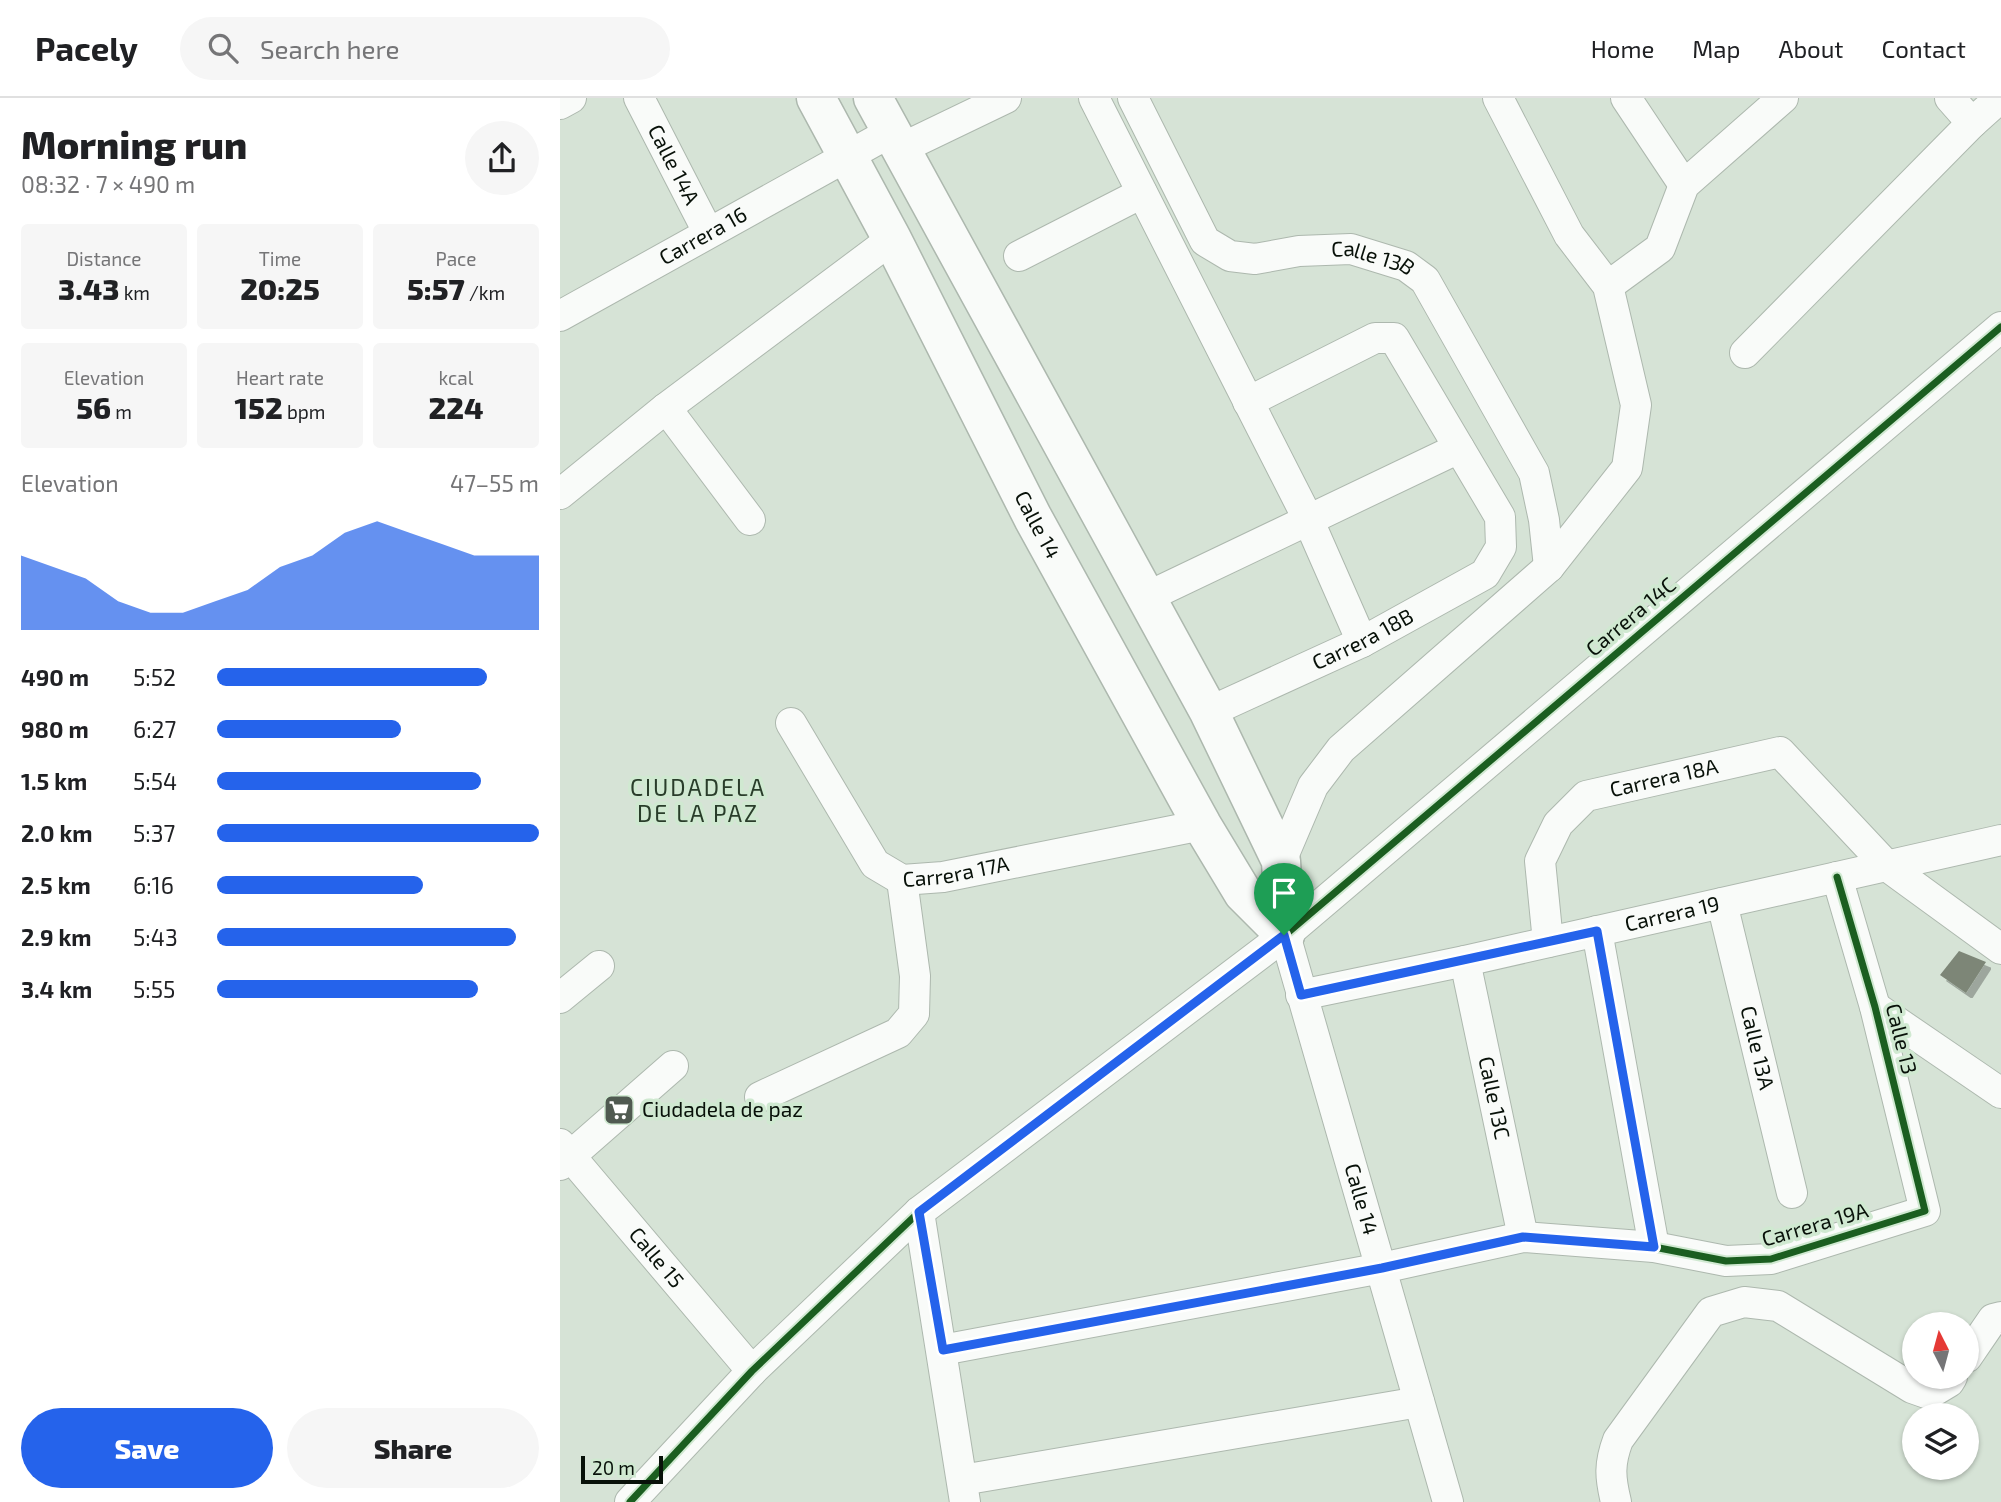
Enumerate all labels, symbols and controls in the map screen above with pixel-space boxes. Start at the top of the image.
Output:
search box [180,17,670,80]
text: Pacely [35,28,138,68]
icon: search [204,29,242,67]
text: Search here [260,33,400,64]
text: Home [1591,34,1654,63]
text: Map [1692,34,1740,63]
text: About [1778,34,1844,63]
text: Contact [1882,34,1966,63]
street label: Calle 14A [644,120,706,208]
text: Morning run [21,121,247,167]
button: share [465,121,539,195]
text: 08:32 · 7 × 490 m [21,170,195,198]
street label: Carrera 16 [654,201,751,269]
street label: Calle 13B [1331,235,1421,279]
text: Distance [66,247,142,270]
text: Time [259,247,301,270]
text: Pace [436,247,476,270]
text: 3.43 [58,270,119,306]
text: 20:25 [240,270,320,306]
text: 5:57 [407,270,465,306]
text: km [119,281,150,304]
text: /km [465,281,505,304]
text: Elevation [64,366,144,389]
text: Heart rate [236,366,324,389]
text: kcal [439,366,473,389]
text: 56 [76,389,111,425]
text: 152 [235,389,283,425]
text: 224 [429,389,483,425]
text: m [111,400,132,423]
text: bpm [283,400,325,423]
text: Elevation [21,469,119,497]
text: 47–55 m [450,469,539,497]
street label: Calle 14 [1010,486,1067,563]
street label: Carrera 14C [1580,571,1680,661]
street label: Carrera 18B [1308,602,1417,674]
text: 490 m [21,663,89,691]
text: 5:52 [133,663,176,691]
text: 980 m [21,715,89,743]
text: 6:27 [133,715,176,743]
street label: Carrera 18A [1607,752,1720,801]
text: 1.5 km [21,767,87,795]
text: 5:54 [133,767,177,795]
district label: CIUDADELA DE LA PAZ [630,773,766,827]
text: 2.0 km [21,819,93,847]
text: 5:37 [133,819,175,847]
street label: Carrera 17A [902,850,1011,891]
pin [1254,863,1314,935]
text: 2.5 km [21,871,91,899]
text: 6:16 [133,871,174,899]
icon: arrive [1265,874,1303,912]
street label: Carrera 19 [1622,890,1722,936]
text: 2.9 km [21,923,92,951]
text: 5:43 [133,923,178,951]
text: 3.4 km [21,975,92,1003]
text: 5:55 [133,975,175,1003]
street label: Calle 13 [1882,1001,1923,1077]
street label: Calle 13A [1736,1003,1781,1092]
street label: Calle 13C [1474,1054,1516,1141]
supermarket icon: Ciudadela de paz [602,1093,636,1127]
place label: Ciudadela de paz [642,1096,803,1121]
street label: Calle 14 [1340,1160,1385,1238]
street label: Carrera 19A [1759,1196,1871,1251]
street label: Calle 15 [625,1221,690,1292]
north arrow [1902,1312,1979,1390]
map controls [1902,1312,1979,1480]
button: layers [1902,1403,1979,1480]
button: Save [21,1408,273,1488]
button: Share [287,1408,539,1488]
scale bar [581,1453,663,1485]
text: 20 m [592,1456,635,1479]

